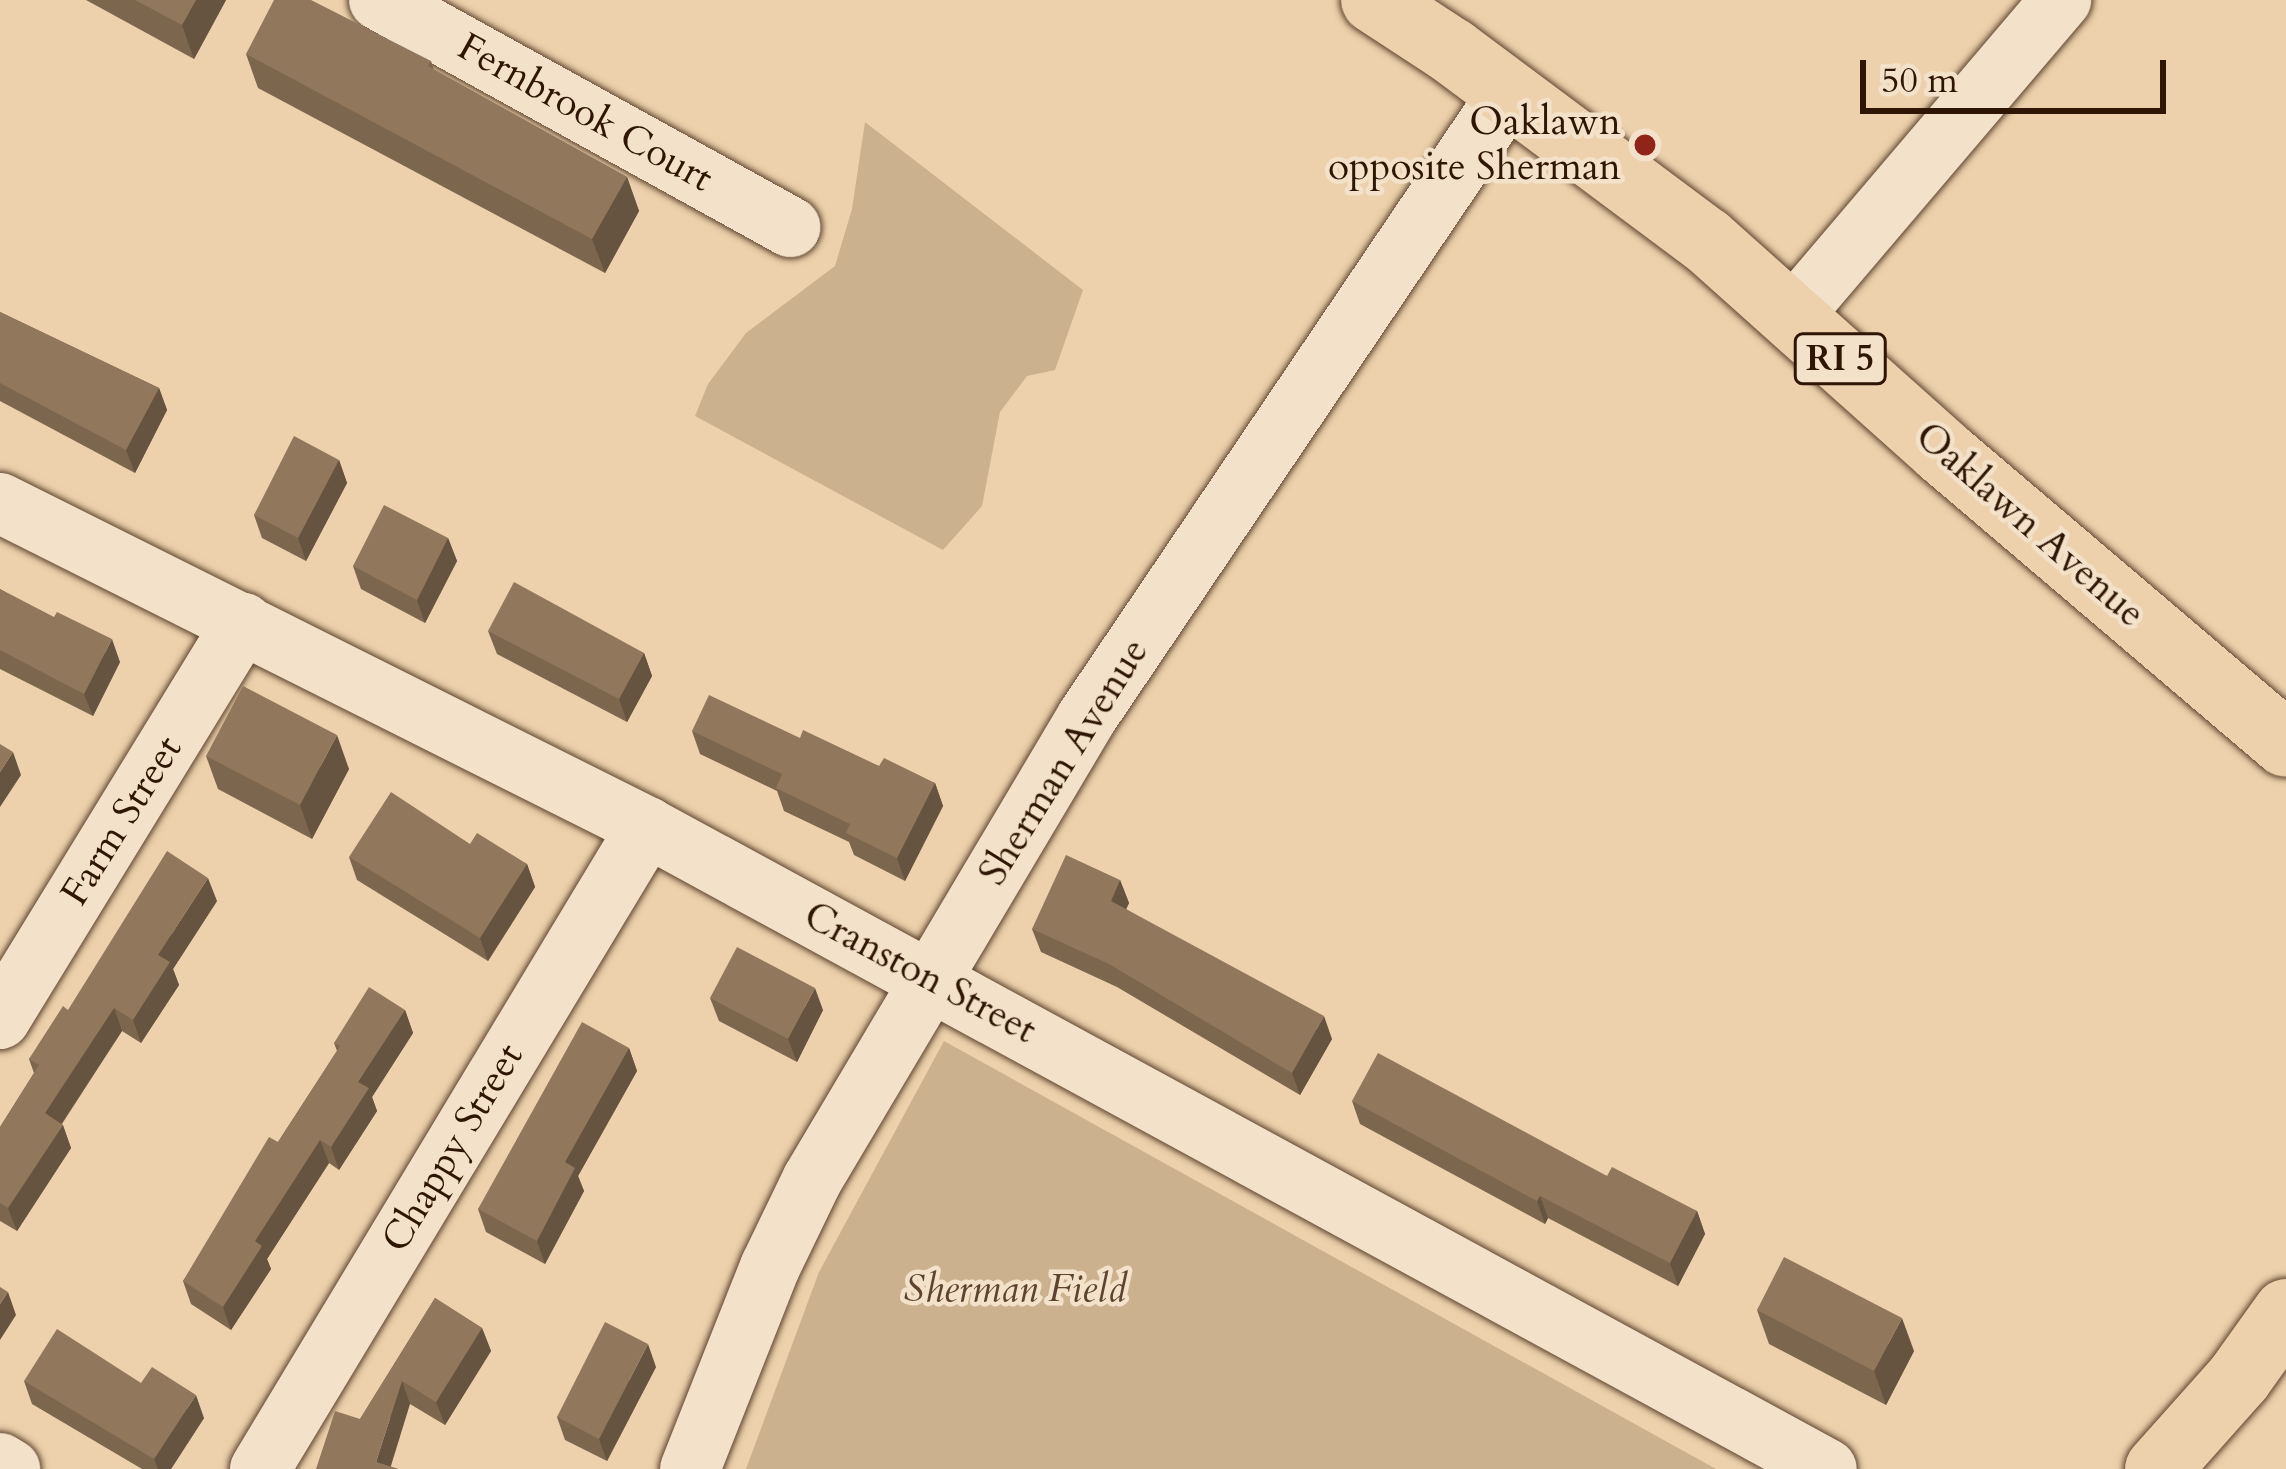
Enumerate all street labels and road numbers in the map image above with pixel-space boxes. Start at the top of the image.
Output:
street label: Fernbrook Court [450,24,720,202]
road number: RI 5 [1792,329,1888,389]
street label: Oaklawn Avenue [1906,413,2154,637]
street label: Sherman Avenue [969,630,1159,894]
street label: Farm Street [52,728,192,914]
street label: Cranston Street [796,892,1044,1054]
street label: Chappy Street [373,1035,533,1261]

